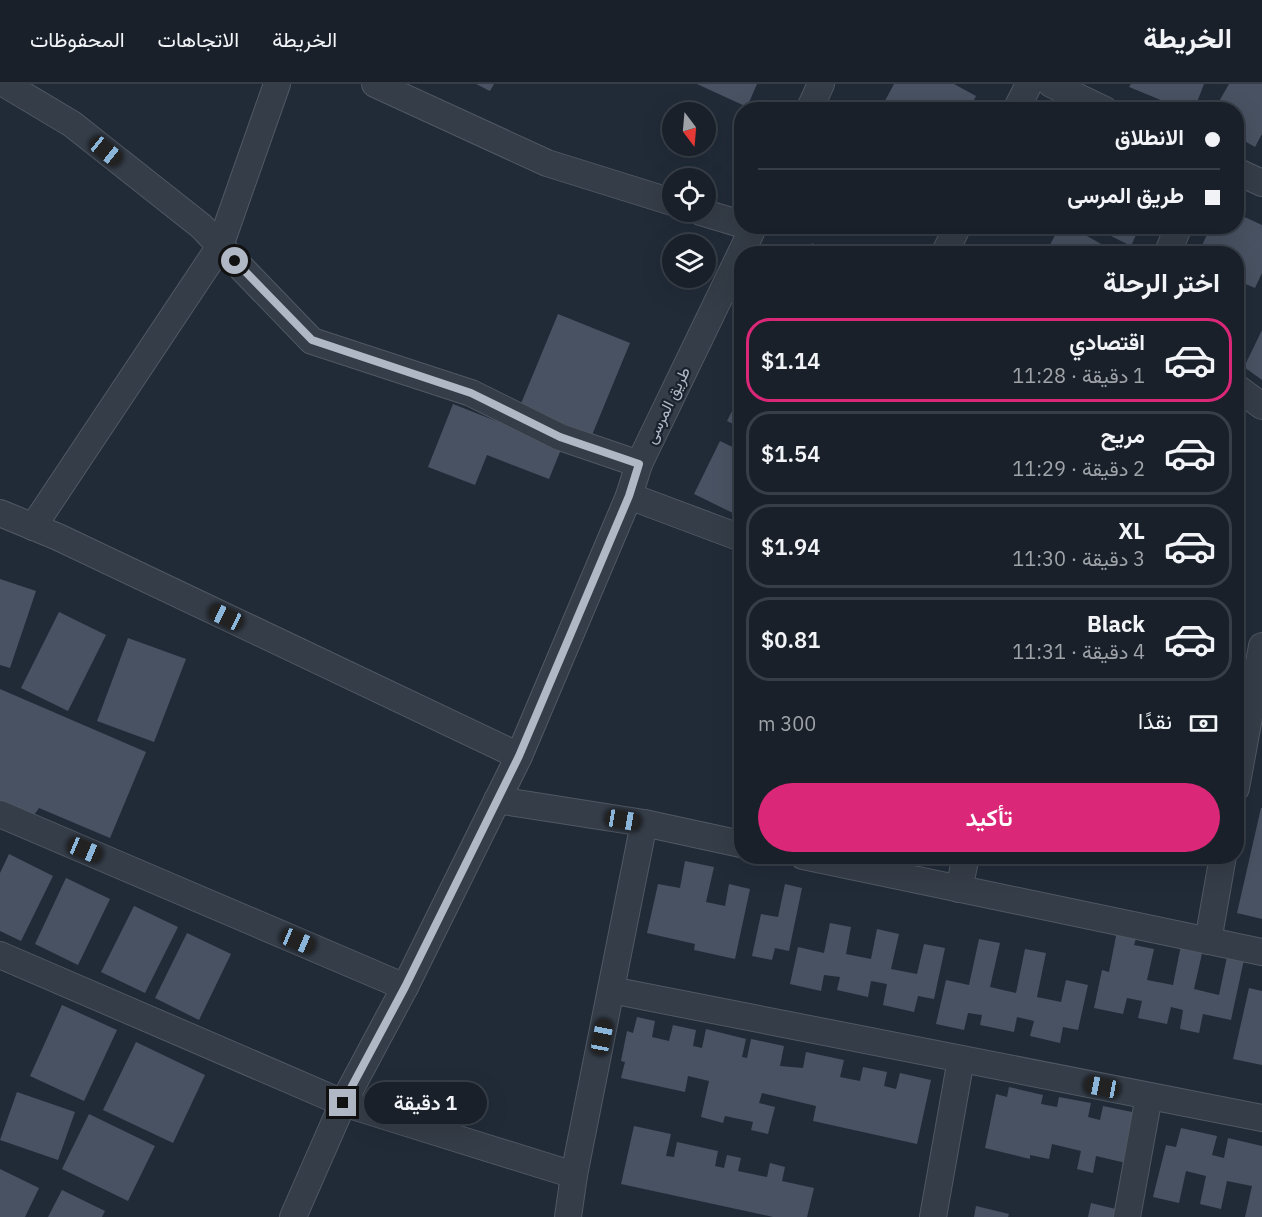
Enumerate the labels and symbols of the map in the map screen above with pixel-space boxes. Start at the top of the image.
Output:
north arrow [662,102,716,156]
car [86,133,126,169]
route start [221,247,248,274]
street label: طريق المرسى [640,363,695,447]
car [206,601,246,633]
car [604,808,642,832]
car [65,835,105,865]
car [278,926,318,956]
car [590,1018,614,1056]
car [1083,1075,1121,1099]
callout: 1 دقيقة [364,1082,487,1124]
route end [329,1089,356,1116]

